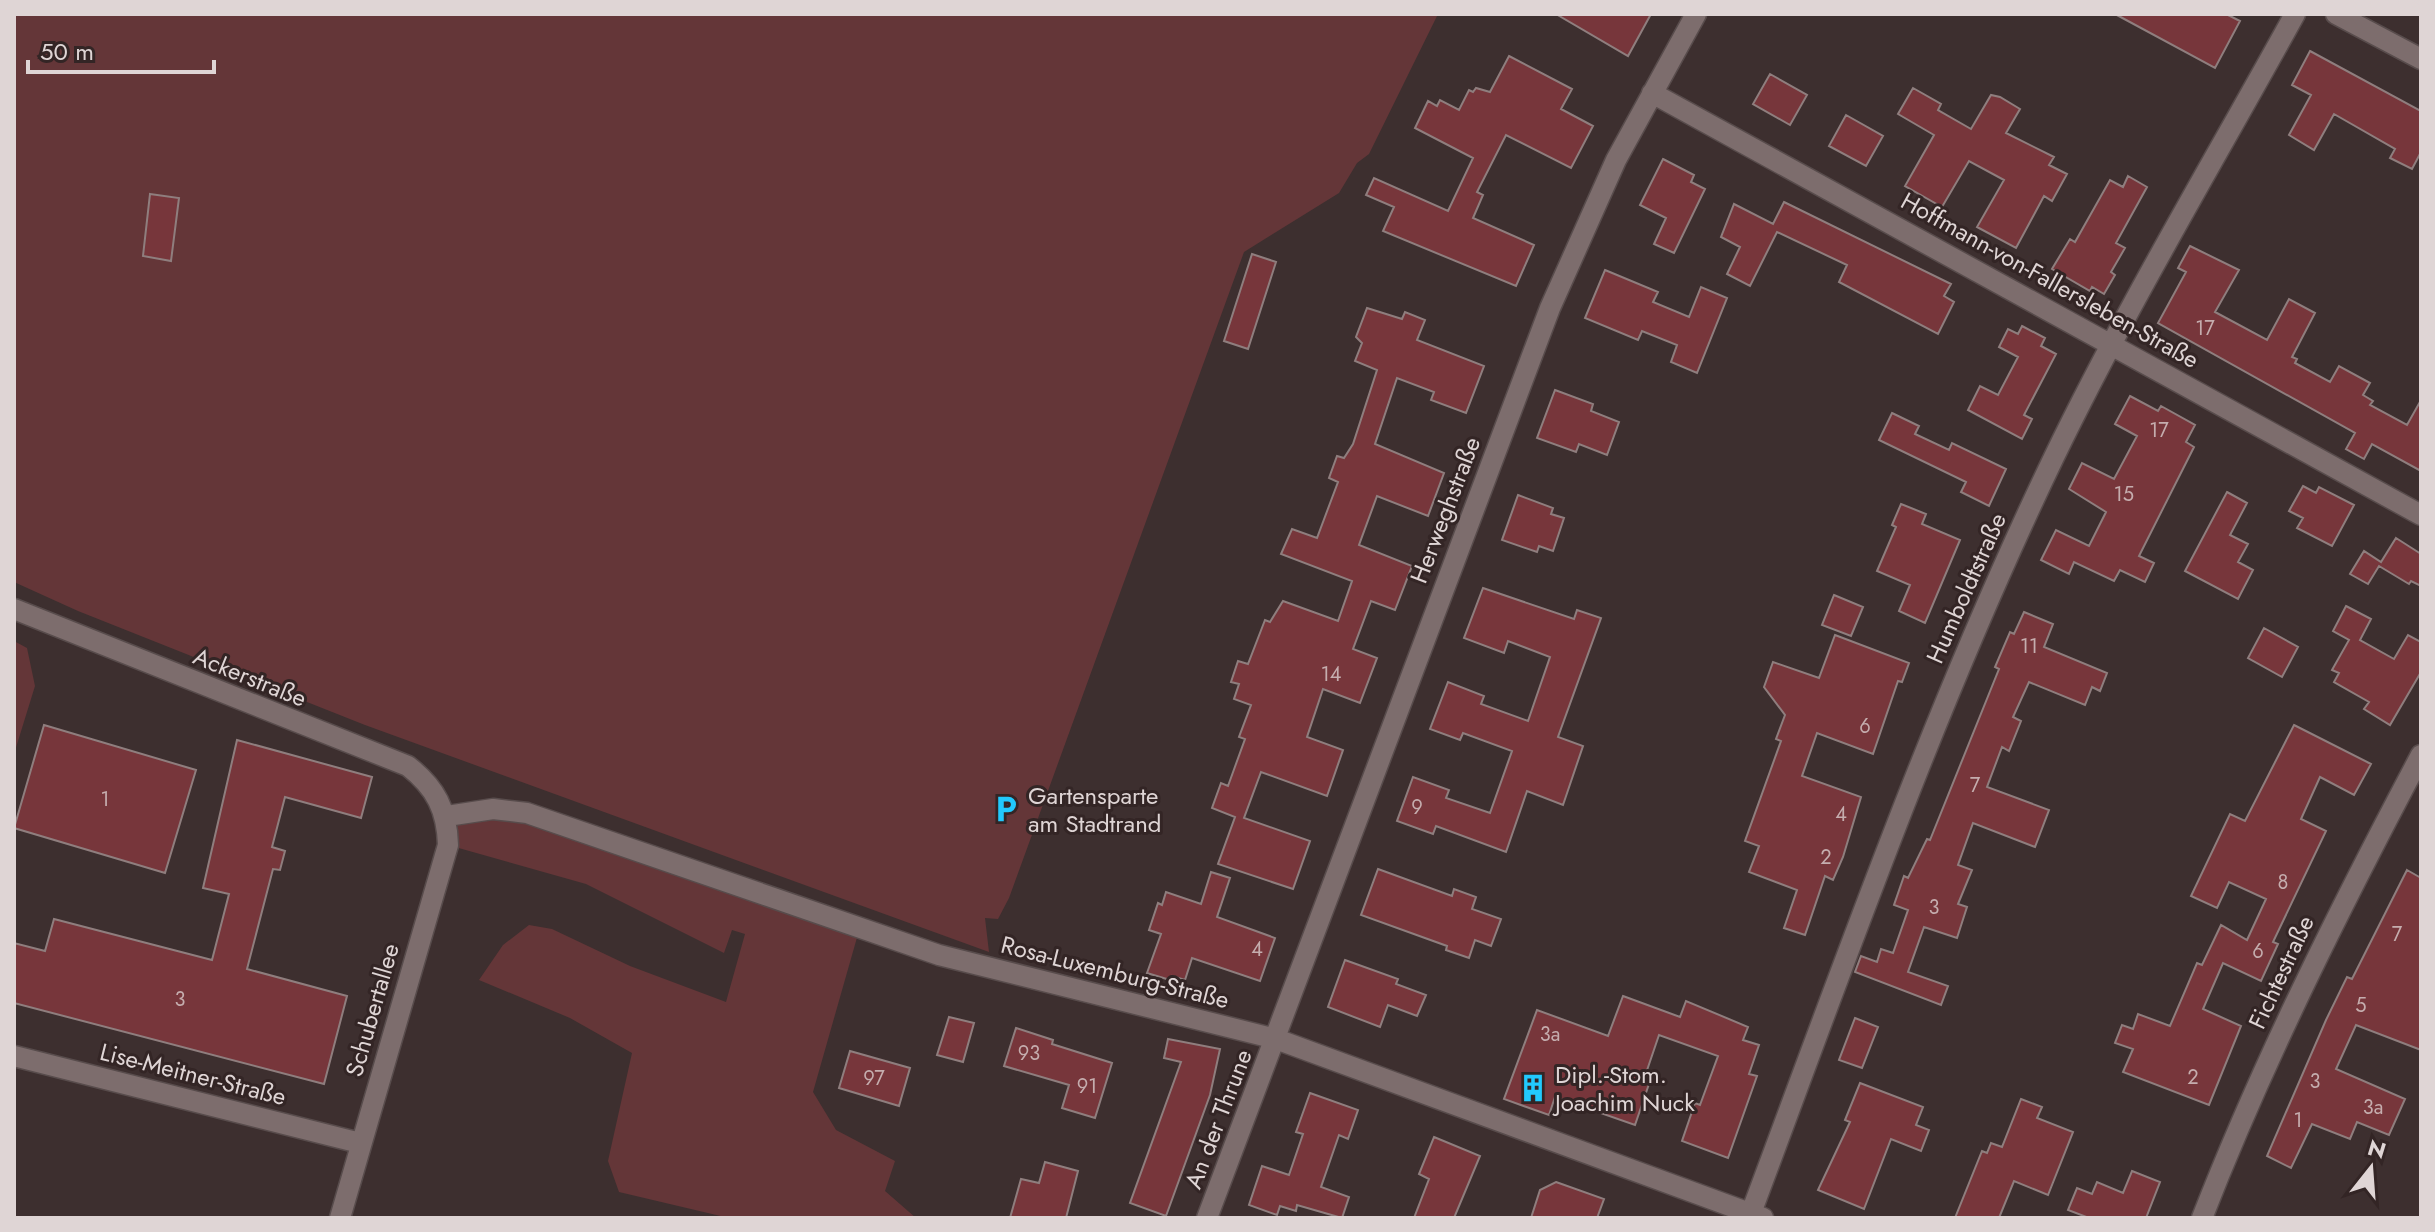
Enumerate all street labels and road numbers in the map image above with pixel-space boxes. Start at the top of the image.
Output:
street label: Hoffmann-von-Fallersleben-Straße [1895,183,2205,377]
street label: Herweghstraße [1401,432,1489,588]
street label: Humboldtstraße [1917,507,2015,669]
street label: Ackerstraße [188,638,312,716]
street label: Fichtestraße [2239,910,2323,1034]
street label: Rosa-Luxemburg-Straße [997,927,1233,1017]
street label: Schubertallee [336,939,408,1081]
street label: Lise-Meitner-Straße [96,1034,290,1114]
street label: An der Thrune [1175,1044,1261,1194]

